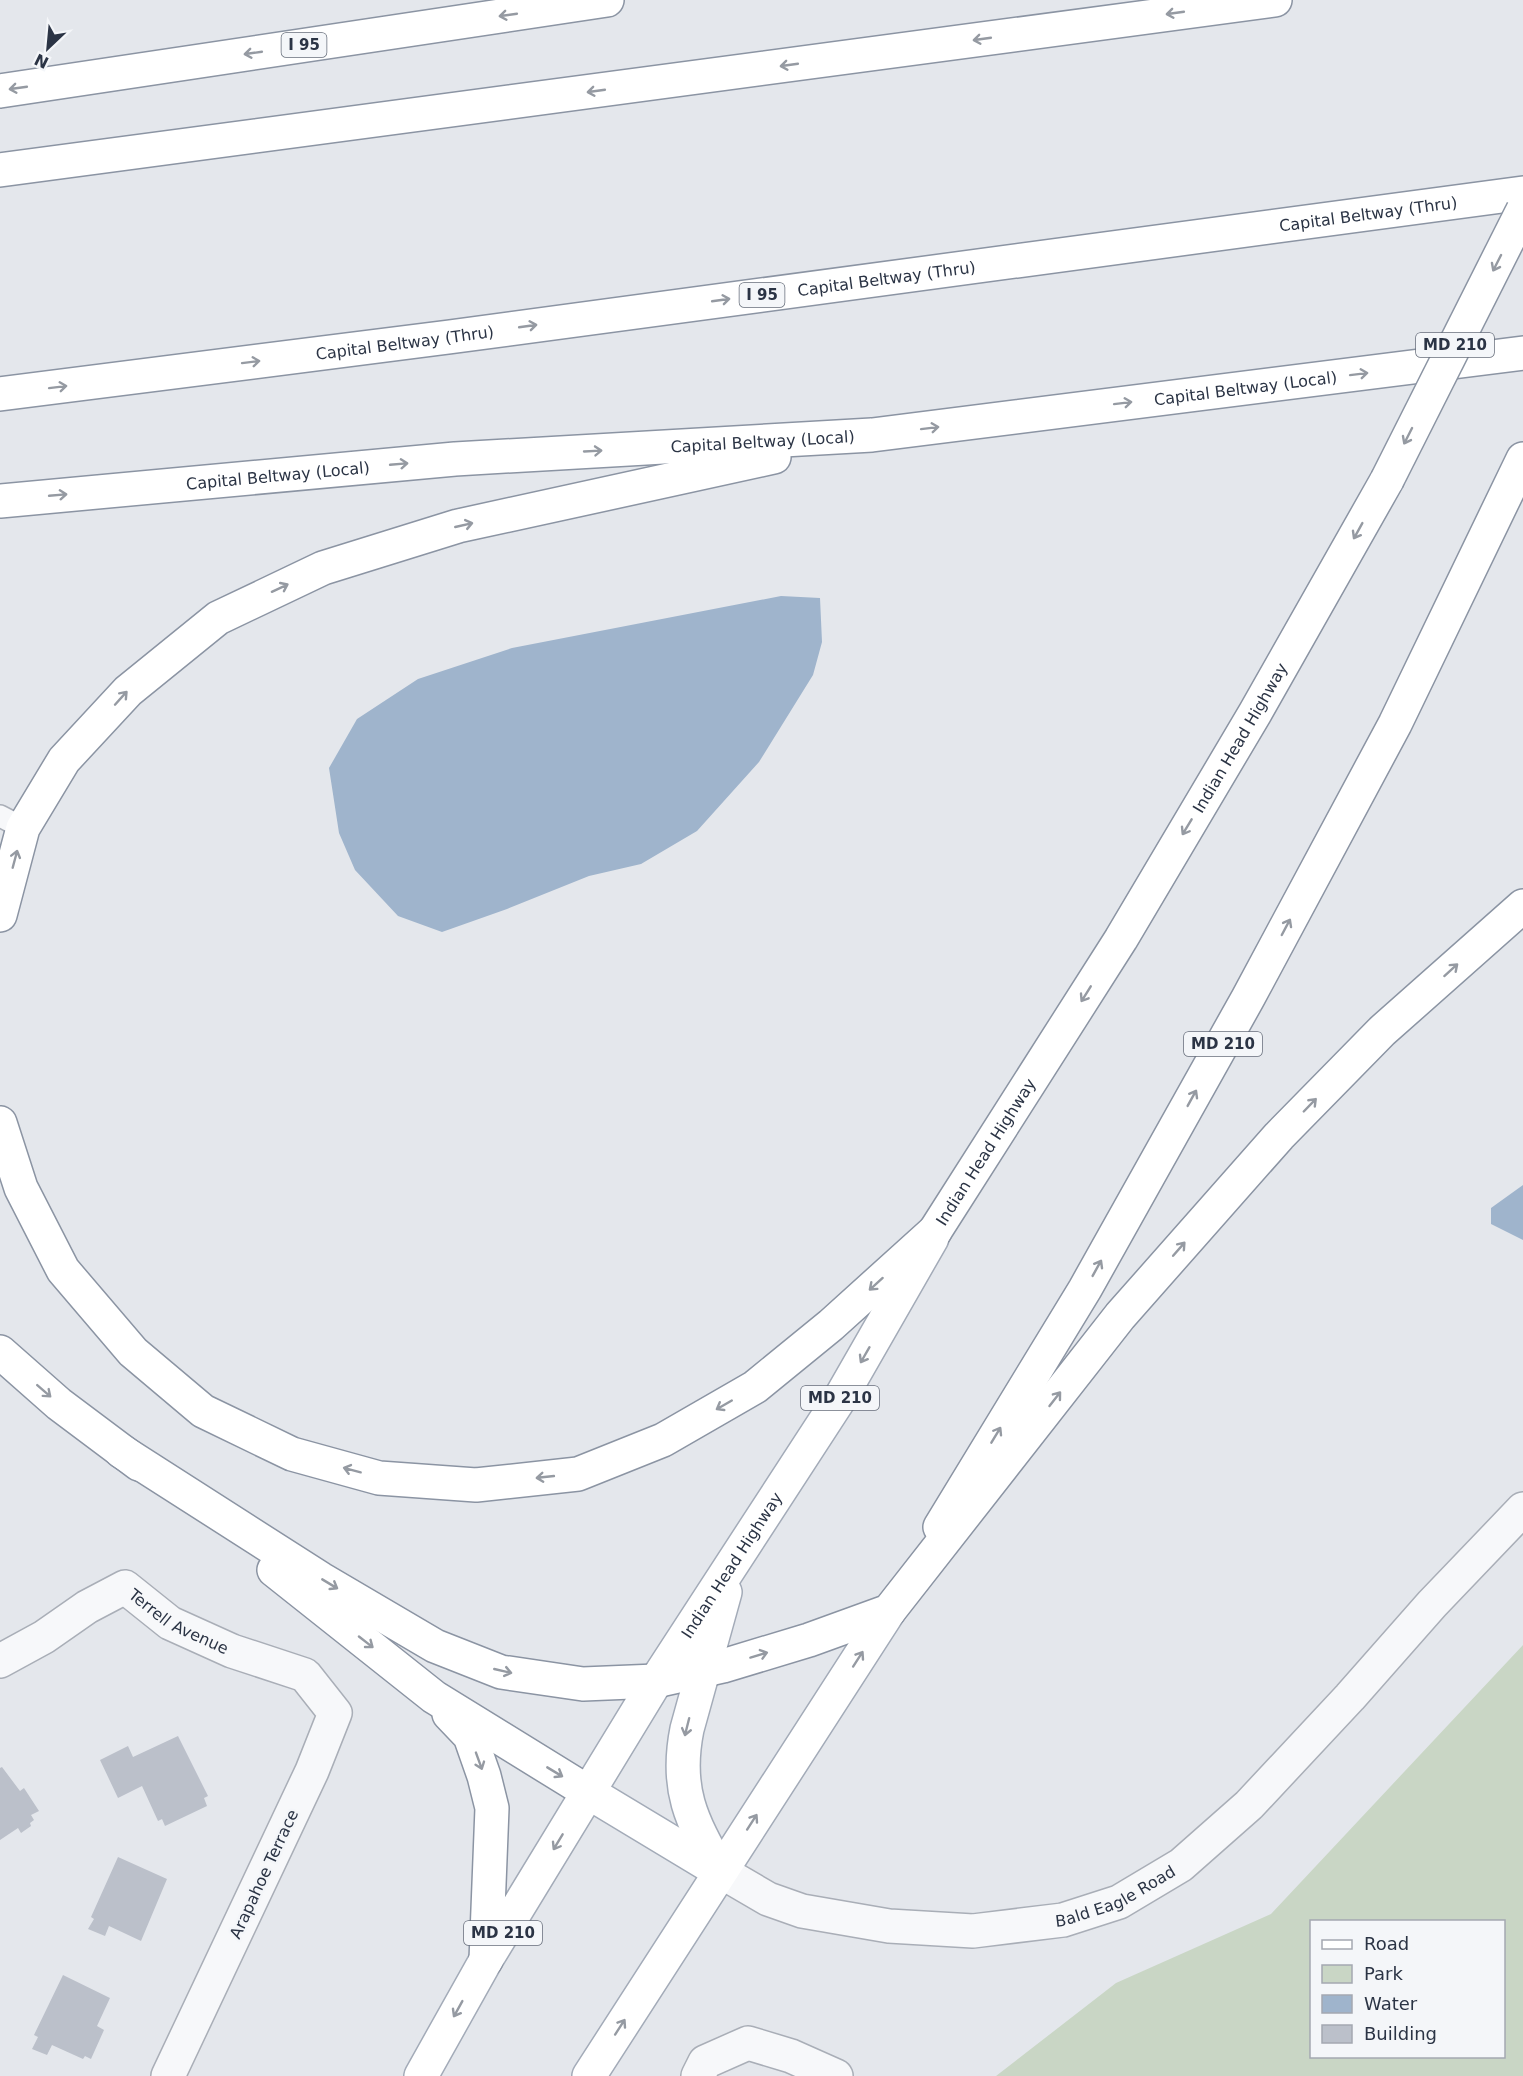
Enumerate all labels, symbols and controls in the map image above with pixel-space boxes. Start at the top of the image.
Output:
one-way arrow [1166,8,1186,19]
one-way arrow [499,9,518,20]
north arrow [18,18,78,78]
road number: I 95 [282,33,326,57]
one-way arrow [973,34,993,45]
one-way arrow [244,47,263,58]
text: N [31,50,52,73]
one-way arrow [779,60,799,71]
one-way arrow [9,82,29,93]
one-way arrow [586,86,606,97]
street label: Capital Beltway (Thru) [1278,192,1458,235]
one-way arrow [1490,253,1502,271]
street label: Capital Beltway (Thru) [796,257,977,300]
road number: I 95 [740,283,784,307]
one-way arrow [711,295,731,306]
one-way arrow [518,321,538,332]
street label: Capital Beltway (Thru) [315,322,495,363]
road number: MD 210 [1416,333,1494,357]
one-way arrow [241,356,261,367]
street label: Capital Beltway (Local) [1153,367,1338,409]
one-way arrow [1348,368,1368,379]
one-way arrow [48,381,67,392]
one-way arrow [1113,398,1133,409]
one-way arrow [920,422,939,433]
street label: Capital Beltway (Local) [670,427,855,456]
one-way arrow [1402,427,1414,445]
one-way arrow [583,446,603,457]
street label: Capital Beltway (Local) [185,457,370,493]
one-way arrow [388,458,408,469]
one-way arrow [48,490,68,501]
one-way arrow [454,519,473,531]
one-way arrow [1352,521,1363,539]
one-way arrow [271,582,289,594]
street label: Indian Head Highway [1189,659,1291,816]
one-way arrow [114,691,128,706]
one-way arrow [1181,818,1193,835]
one-way arrow [10,849,21,868]
one-way arrow [1281,919,1292,937]
one-way arrow [1443,963,1458,977]
one-way arrow [1080,985,1092,1002]
road number: MD 210 [1184,1032,1262,1056]
street label: Indian Head Highway [932,1075,1039,1229]
one-way arrow [1186,1090,1198,1107]
one-way arrow [1302,1097,1317,1112]
one-way arrow [1172,1242,1186,1257]
one-way arrow [1092,1260,1103,1278]
one-way arrow [869,1277,884,1291]
one-way arrow [859,1346,871,1363]
one-way arrow [36,1384,51,1398]
road number: MD 210 [801,1386,879,1410]
one-way arrow [1048,1392,1061,1408]
one-way arrow [716,1399,733,1411]
one-way arrow [991,1427,1003,1444]
one-way arrow [343,1464,362,1476]
one-way arrow [536,1472,556,1483]
street label: Indian Head Highway [677,1488,786,1642]
one-way arrow [321,1578,338,1590]
street label: Terrell Avenue [125,1584,232,1658]
one-way arrow [357,1636,373,1649]
one-way arrow [749,1649,768,1660]
one-way arrow [852,1651,864,1668]
one-way arrow [493,1666,512,1678]
one-way arrow [681,1717,693,1736]
one-way arrow [474,1751,485,1770]
one-way arrow [546,1766,563,1778]
street label: Arapahoe Terrace [226,1806,302,1942]
one-way arrow [746,1815,758,1831]
one-way arrow [552,1833,564,1850]
street label: Bald Eagle Road [1054,1861,1178,1930]
legend [1310,1920,1505,2058]
road number: MD 210 [464,1921,542,1945]
text: Road [1364,1933,1409,1954]
text: Park [1364,1963,1403,1984]
text: Water [1364,1993,1418,2014]
one-way arrow [452,2000,463,2018]
one-way arrow [615,2019,627,2036]
text: Building [1364,2023,1437,2044]

